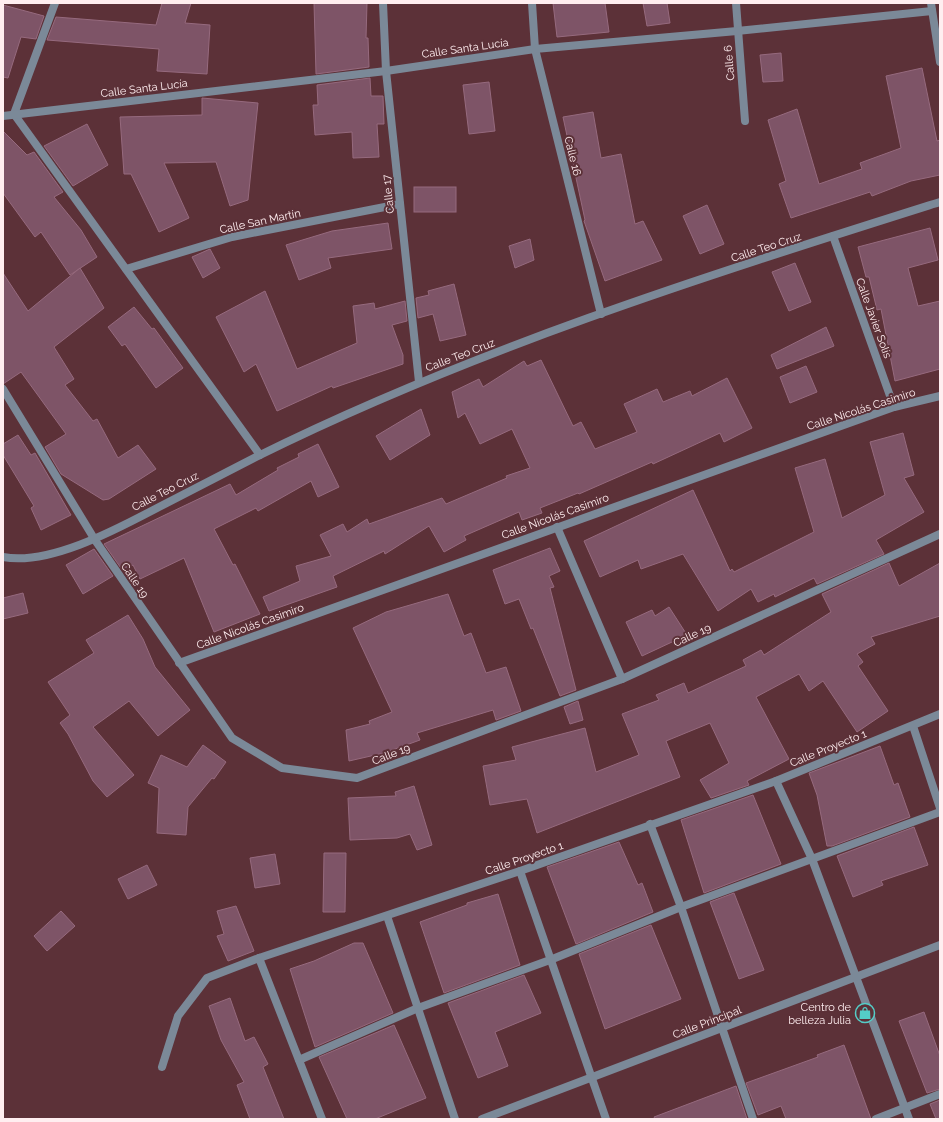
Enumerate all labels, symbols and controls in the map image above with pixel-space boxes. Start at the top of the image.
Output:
street label: Calle Santa Lucía [421,36,509,61]
street label: Calle 6 [721,44,738,81]
street label: Calle Santa Lucía [100,77,188,100]
street label: Calle 16 [561,135,584,178]
street label: Calle 17 [380,174,397,214]
street label: Calle San Martín [218,207,302,236]
street label: Calle Teo Cruz [729,230,803,265]
street label: Calle Javier Solís [853,276,894,360]
street label: Calle Teo Cruz [424,336,497,375]
street label: Calle Nicolás Casimiro [805,386,917,433]
street label: Calle Teo Cruz [130,469,201,514]
street label: Calle Nicolás Casimiro [500,491,611,542]
street label: Calle 19 [118,560,151,600]
street label: Calle Nicolás Casimiro [195,601,306,652]
street label: Calle 19 [671,621,713,650]
street label: Calle Proyecto 1 [788,727,869,770]
street label: Calle 19 [370,741,412,768]
street label: Calle Proyecto 1 [483,839,565,878]
place label: Centro de belleza Julia [788,1001,852,1027]
shop icon: Centro de belleza Julia [854,1002,876,1024]
street label: Calle Principal [671,1003,743,1042]

